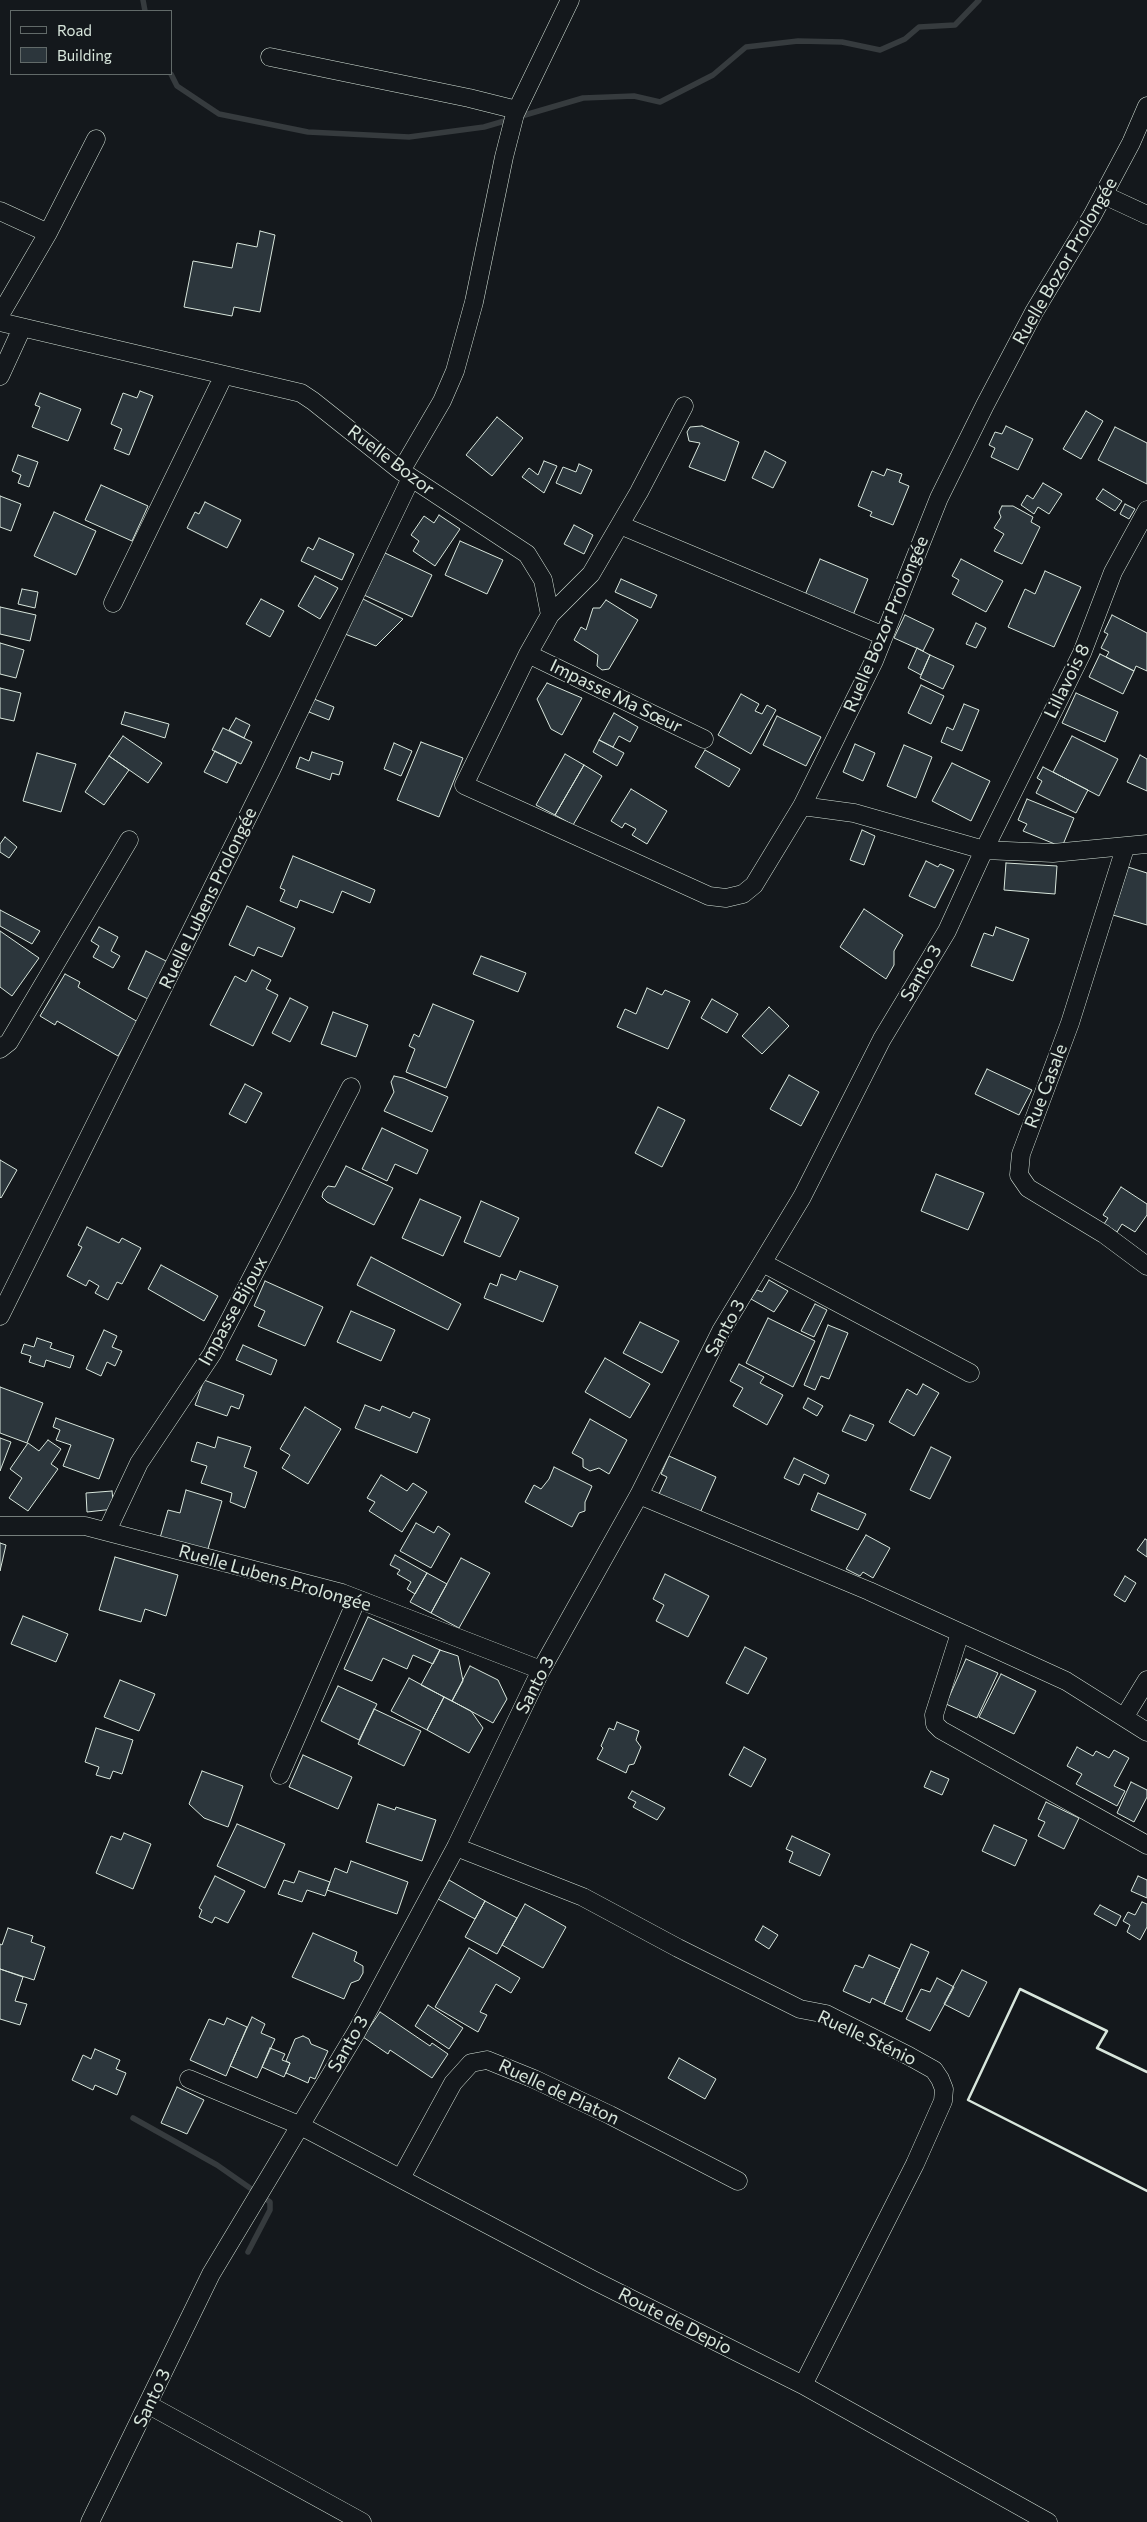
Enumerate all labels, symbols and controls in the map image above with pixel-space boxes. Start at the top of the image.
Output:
legend [10,10,172,75]
text: Road [57,21,92,39]
text: Building [57,46,112,64]
street label: Ruelle Bozor Prolongée [1008,174,1122,348]
street label: Ruelle Bozor [343,420,439,500]
street label: Ruelle Bozor Prolongée [839,533,933,715]
street label: Lillavois 8 [1040,640,1094,722]
street label: Impasse Ma Sœur [546,655,686,737]
street label: Ruelle Lubens Prolongée [155,804,261,992]
street label: Santo 3 [896,941,946,1005]
street label: Rue Casale [1020,1041,1072,1131]
street label: Impasse Bijoux [194,1253,272,1369]
street label: Santo 3 [701,1296,749,1360]
street label: Ruelle Lubens Prolongée [176,1540,374,1616]
street label: Santo 3 [511,1652,559,1718]
street label: Ruelle Sténio [814,2006,920,2070]
street label: Santo 3 [323,2012,373,2076]
street label: Ruelle de Platon [495,2055,623,2129]
street label: Route de Depio [615,2283,735,2359]
street label: Santo 3 [129,2365,175,2431]

